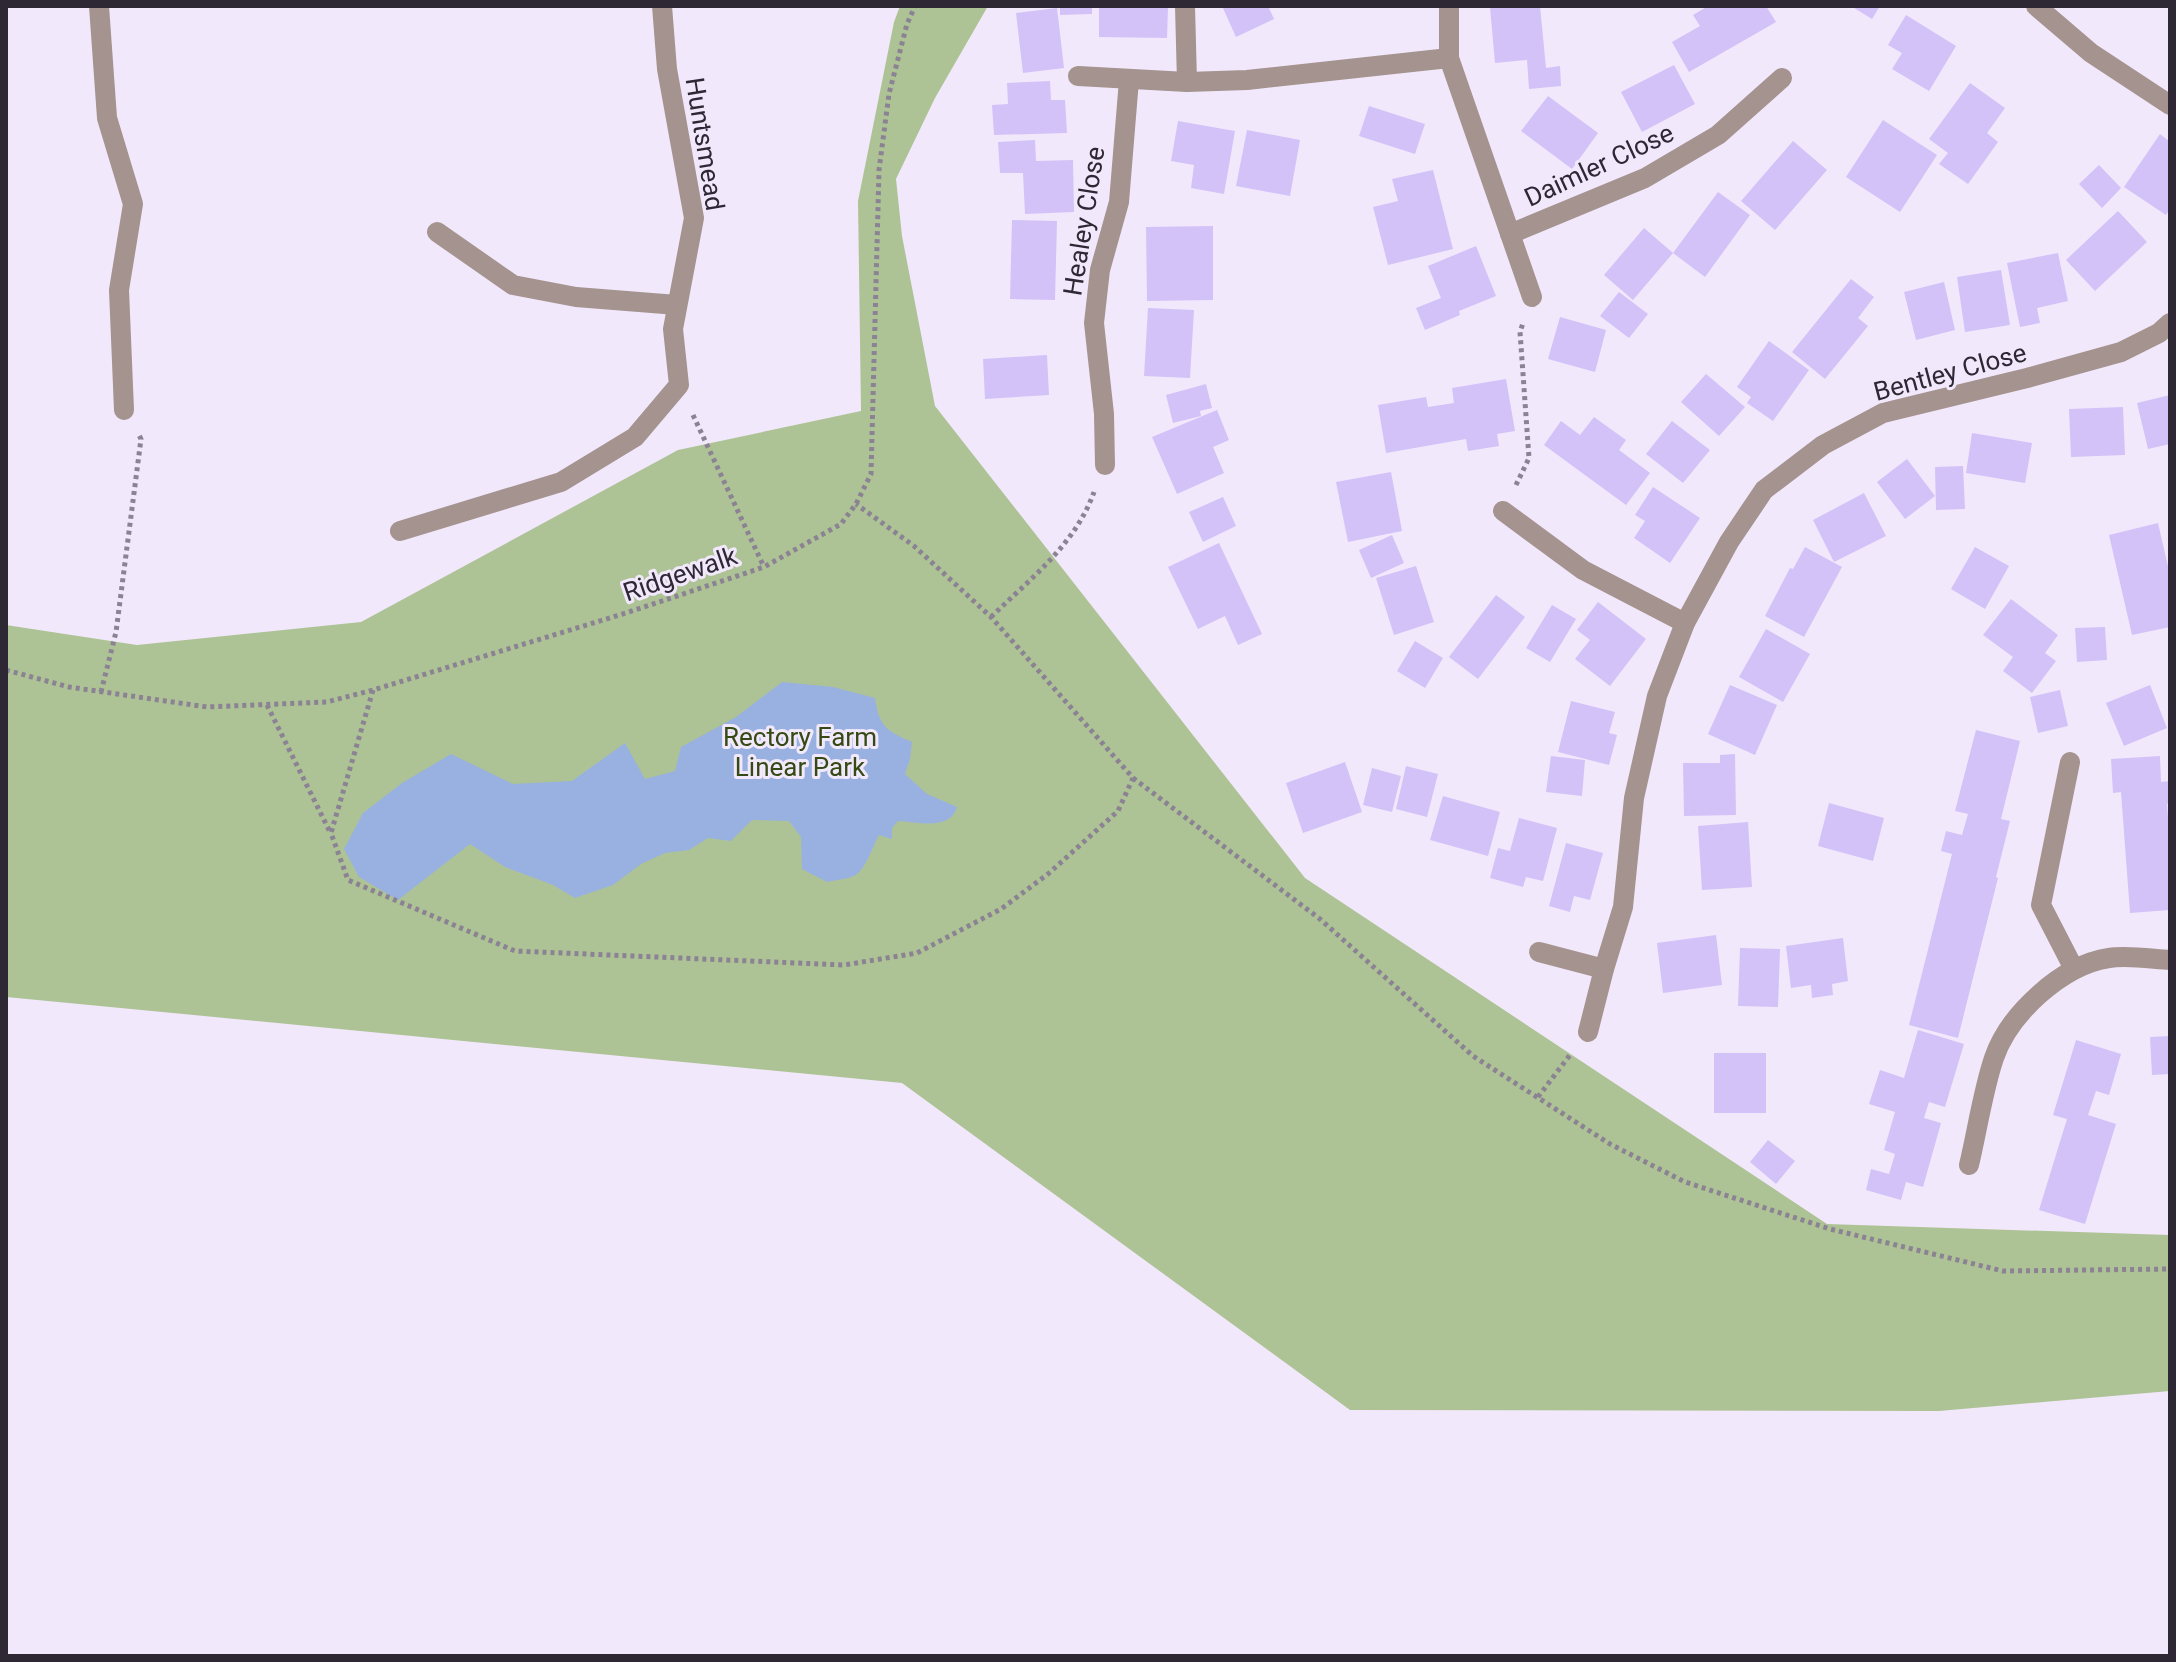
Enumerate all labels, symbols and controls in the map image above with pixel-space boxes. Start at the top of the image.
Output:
street label: Huntsmead [680,75,730,213]
street label: Daimler Close [1520,117,1678,213]
street label: Healey Close [1057,144,1111,298]
street label: Bentley Close [1870,337,2030,407]
street label: Ridgewalk [619,540,742,607]
park label: Rectory Farm Linear Park [723,722,877,782]

